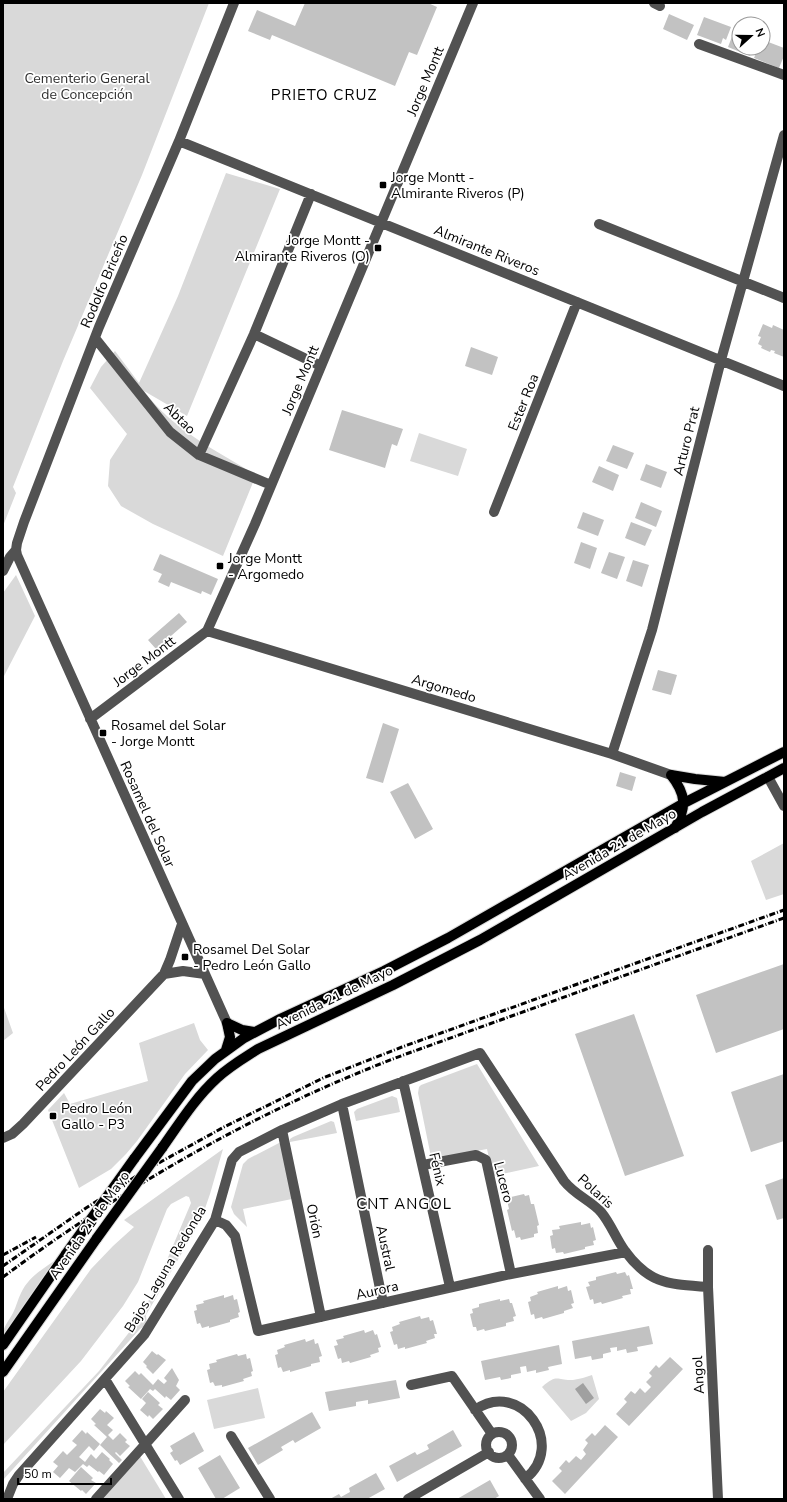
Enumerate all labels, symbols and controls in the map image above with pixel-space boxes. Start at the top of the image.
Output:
north arrow [731,16,771,56]
text: N [751,26,768,39]
street label: Jorge Montt [402,43,449,120]
park label: Cementerio General de Concepción [24,69,150,104]
district label: PRIETO CRUZ [271,85,377,105]
place label: Jorge Montt - Almirante Riveros (P) [390,168,525,203]
marker: Jorge Montt - Almirante Riveros (P) [378,180,388,190]
street label: Almirante Riveros [431,221,543,280]
street label: Rodolfo Briceño [76,231,133,331]
place label: Jorge Montt - Almirante Riveros (O) [235,231,370,266]
marker: Jorge Montt - Almirante Riveros (O) [373,243,383,253]
street label: Jorge Montt [277,342,324,419]
street label: Ester Roa [503,371,544,434]
street label: Abtao [159,398,200,439]
street label: Arturo Prat [669,404,704,478]
place label: Jorge Montt - Argomedo [227,549,304,584]
marker: Jorge Montt - Argomedo [215,561,225,571]
street label: Jorge Montt [108,632,180,692]
street label: Argomedo [409,670,479,707]
place label: Rosamel del Solar - Jorge Montt [111,716,226,751]
marker: Rosamel del Solar - Jorge Montt [98,728,108,738]
street label: Rosamel del Solar [116,758,180,870]
street label: Avenida 21 de Mayo [559,804,680,885]
place label: Rosamel Del Solar - Pedro León Gallo [193,940,311,975]
marker: Rosamel Del Solar - Pedro León Gallo [180,952,190,962]
street label: Avenida 21 de Mayo [272,961,396,1034]
street label: Pedro León Gallo [31,1003,119,1095]
place label: Pedro León Gallo - P3 [61,1099,132,1134]
marker: Pedro León Gallo - P3 [48,1111,58,1121]
street label: Fénix [424,1151,451,1188]
street label: Lucero [489,1159,518,1205]
street label: Avenida 21 de Mayo [45,1167,134,1283]
street label: Polaris [573,1170,618,1213]
district label: CNT ANGOL [356,1194,452,1214]
street label: Bajos Laguna Redonda [120,1202,211,1336]
street label: Orión [302,1202,327,1240]
street label: Austral [371,1224,400,1273]
street label: Aurora [354,1276,400,1305]
street label: Angol [688,1355,709,1395]
scale bar [18,1460,111,1486]
text: 50 m [24,1466,52,1482]

